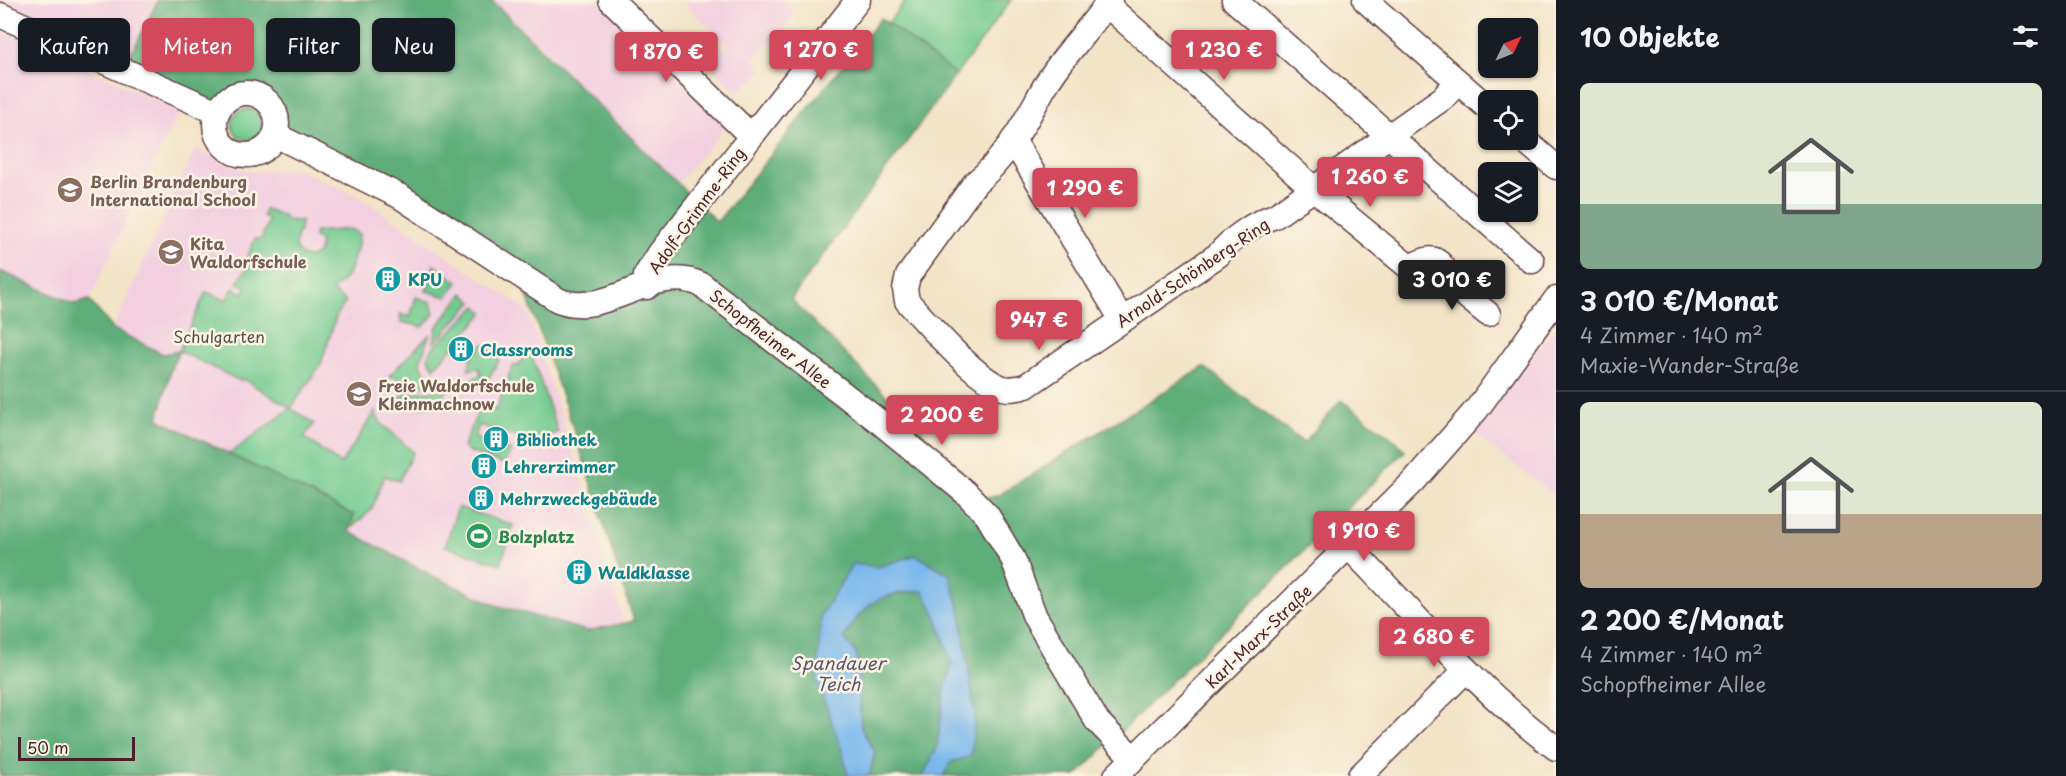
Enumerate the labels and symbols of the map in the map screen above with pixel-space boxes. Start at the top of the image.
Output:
north arrow [1478,18,1538,78]
pin: 1 270 € [766,30,876,81]
pin: 1 230 € [1169,30,1279,81]
pin: 1 870 € [611,32,721,83]
street label: Adolf-Grimme-Ring [642,142,750,278]
pin: 1 260 € [1315,157,1425,208]
pin: 1 290 € [1030,168,1140,219]
place label: Berlin Brandenburg International School [90,169,256,211]
school or university icon: Berlin Brandenburg International School [55,175,85,205]
street label: Arnold-Schönberg-Ring [1111,212,1273,332]
place label: Kita Waldorfschule [190,231,307,273]
school or university icon: Kita Waldorfschule [156,237,186,267]
pin: 3 010 € [1397,260,1507,311]
building icon: KPU [373,264,403,294]
place label: KPU [408,267,442,291]
street label: Schopfheimer Allee [705,283,837,394]
pin: 947 € [997,300,1081,351]
park label: Schulgarten [173,324,265,348]
building icon: Classrooms [446,334,476,364]
place label: Classrooms [480,337,573,361]
place label: Freie Waldorfschule Kleinmachnow [378,373,535,415]
school or university icon: Freie Waldorfschule Kleinmachnow [344,379,374,409]
pin: 2 200 € [887,395,997,446]
building icon: Bibliothek [481,424,511,454]
place label: Bibliothek [516,427,598,451]
building icon: Lehrerzimmer [469,451,499,481]
place label: Lehrerzimmer [504,454,616,478]
building icon: Mehrzweckgebäude [466,483,496,513]
place label: Mehrzweckgebäude [500,486,657,510]
pin: 1 910 € [1309,511,1419,562]
sports icon: Bolzplatz [464,521,494,551]
place label: Bolzplatz [498,524,575,548]
building icon: Waldklasse [564,557,594,587]
place label: Waldklasse [598,560,690,584]
street label: Karl-Marx-Straße [1199,579,1317,693]
pin: 2 680 € [1379,617,1489,668]
water label: Spandauer Teich [791,649,888,697]
scale bar [18,734,135,762]

